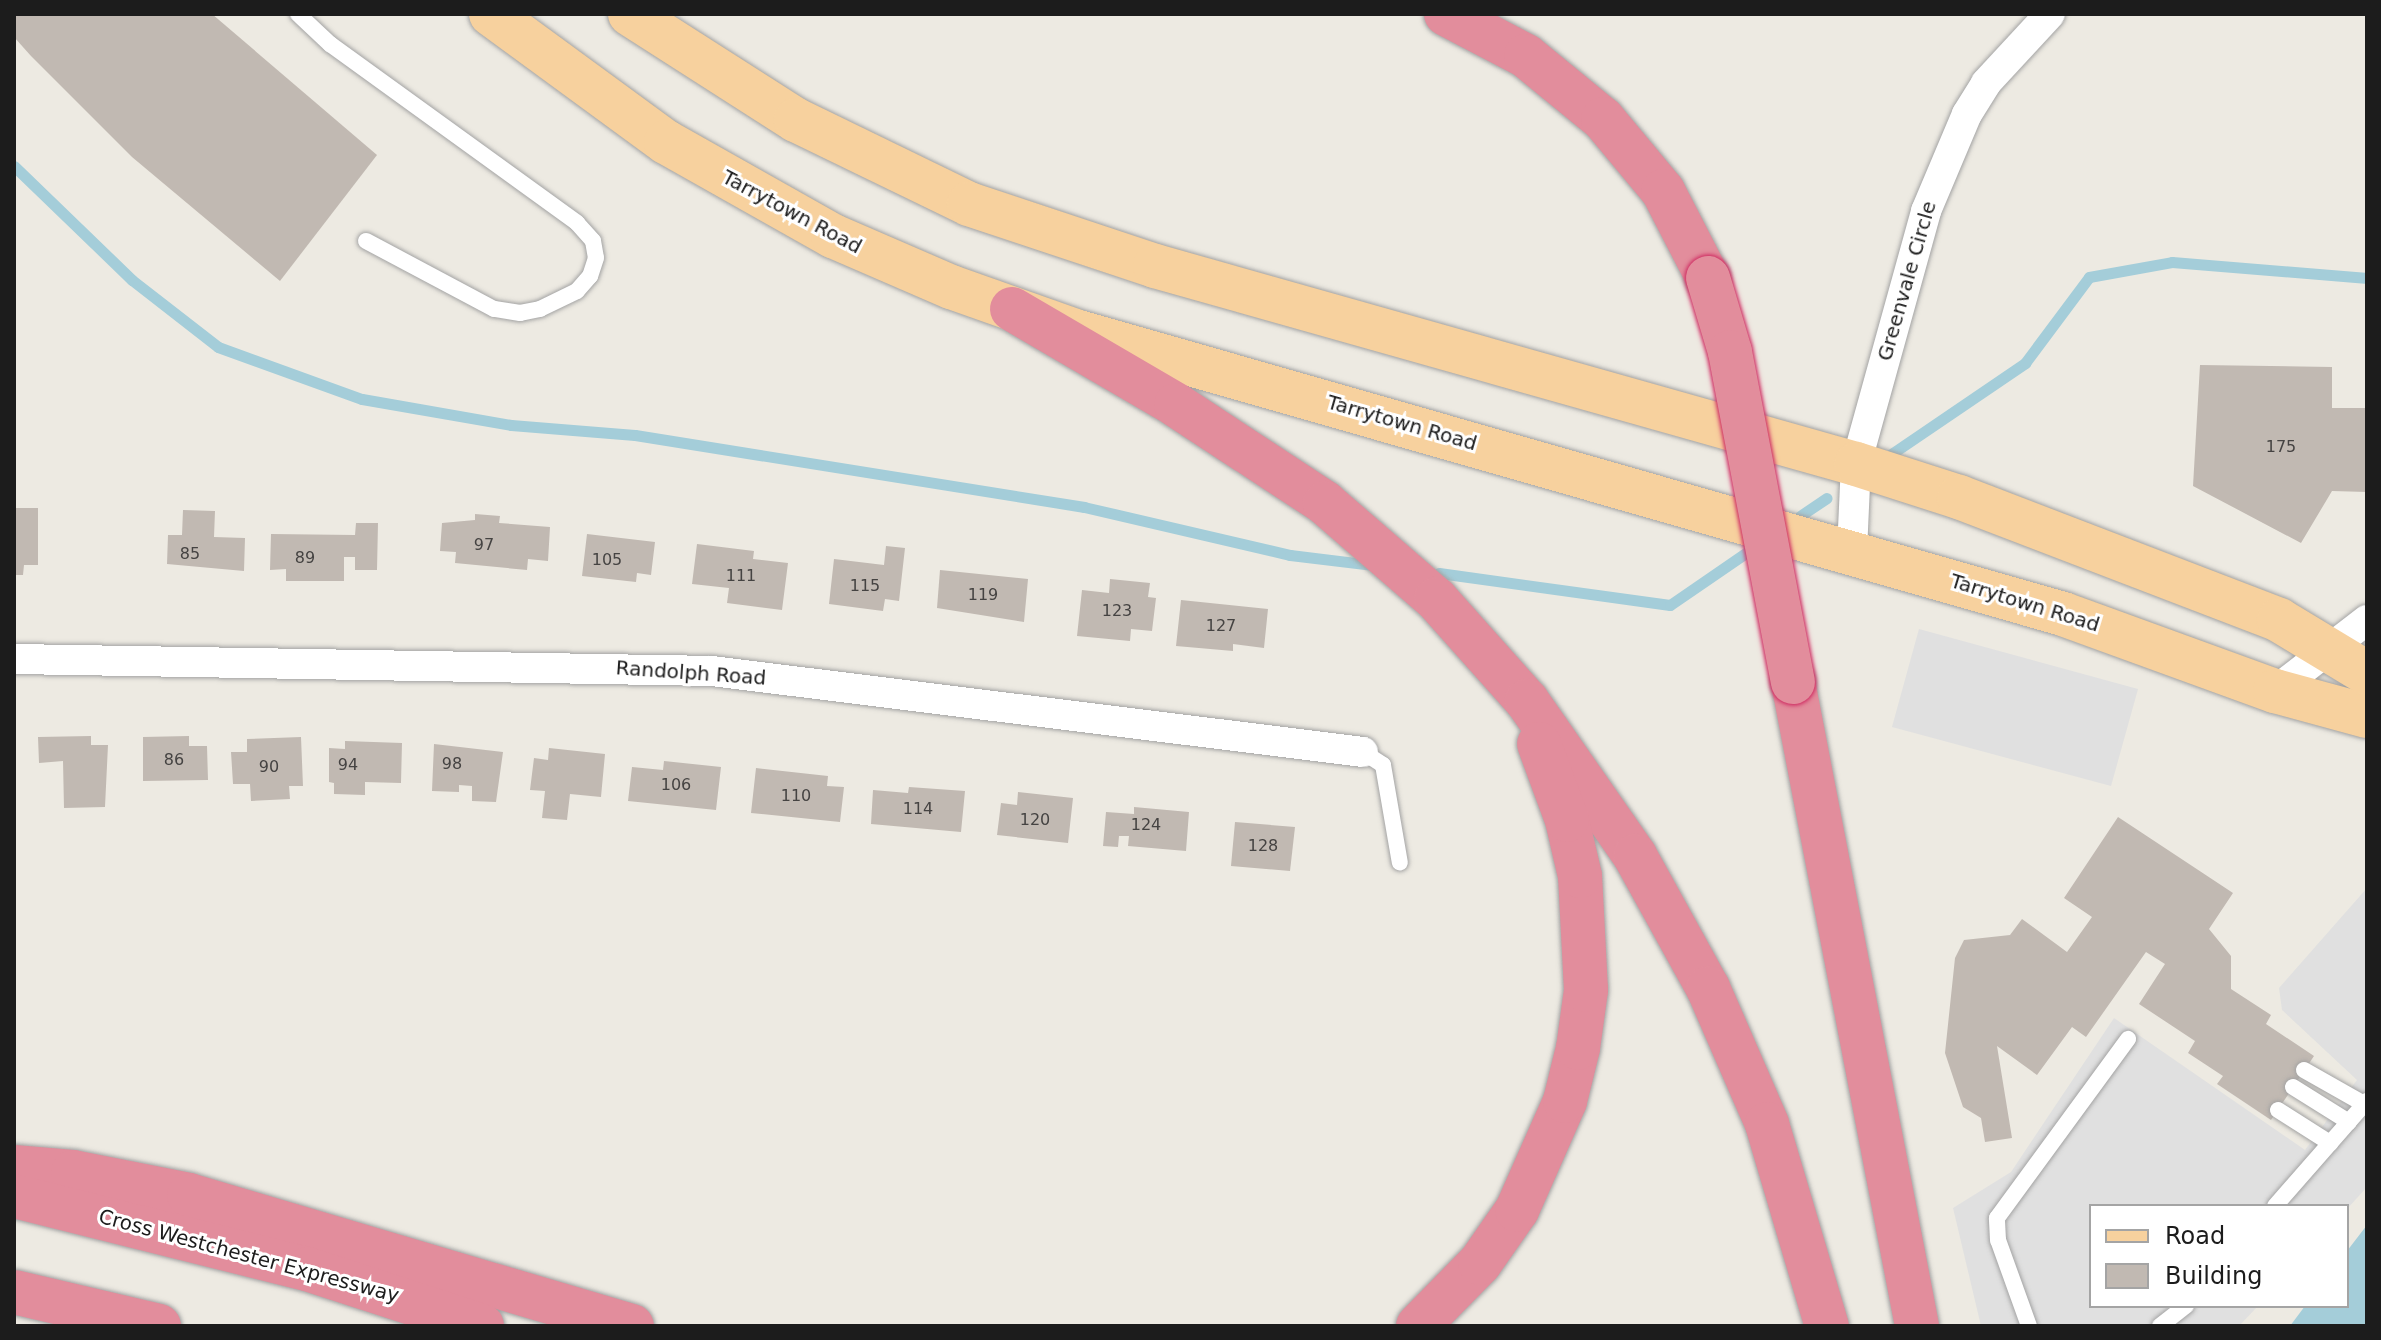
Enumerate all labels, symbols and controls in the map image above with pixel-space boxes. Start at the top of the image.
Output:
street label: Tarrytown Road [718,165,866,259]
street label: Greenvale Circle [1873,198,1941,364]
street label: Tarrytown Road [1324,390,1480,456]
house number: 175 [2266,437,2296,457]
house number: 97 [474,535,494,555]
house number: 85 [180,544,200,564]
house number: 89 [295,548,315,568]
house number: 105 [592,550,622,570]
house number: 111 [726,566,756,586]
street label: Tarrytown Road [1947,569,2103,637]
house number: 115 [850,576,880,596]
house number: 119 [968,585,998,605]
house number: 123 [1102,601,1132,621]
house number: 127 [1206,616,1236,636]
street label: Randolph Road [615,656,767,690]
house number: 86 [164,750,184,770]
house number: 98 [442,754,462,774]
house number: 94 [338,755,358,775]
house number: 90 [259,757,279,777]
house number: 106 [661,775,691,795]
house number: 110 [781,786,811,806]
house number: 114 [903,799,933,819]
house number: 120 [1020,810,1050,830]
house number: 124 [1131,815,1161,835]
house number: 128 [1248,836,1278,856]
street label: Cross Westchester Expressway [96,1204,402,1308]
legend [2089,1204,2349,1308]
text: Road [2165,1222,2225,1250]
text: Building [2165,1262,2262,1290]

